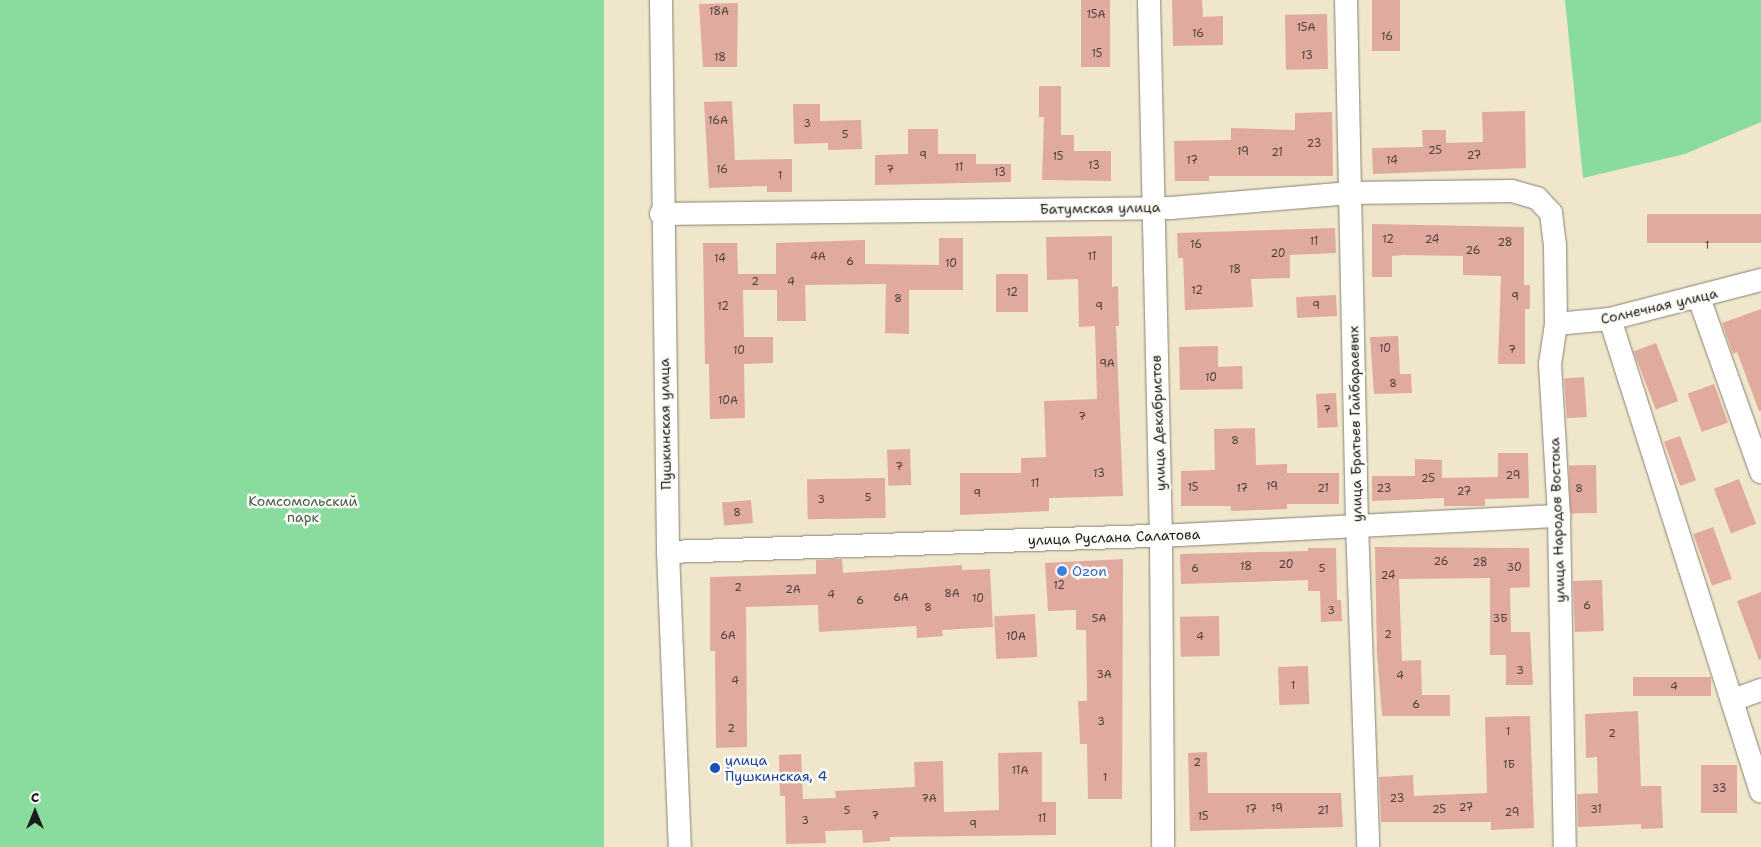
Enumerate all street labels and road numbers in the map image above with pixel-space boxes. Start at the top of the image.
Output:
street label: Батумская улица [1040,199,1160,217]
street label: Солнечная улица [1599,284,1719,328]
street label: улица Братьев Гайбараевых [1345,326,1365,522]
street label: улица Декабристов [1147,355,1169,491]
street label: Пушкинская улица [655,358,675,490]
street label: улица Народов Востока [1546,437,1568,603]
street label: улица Руслана Салатова [1027,526,1201,548]

